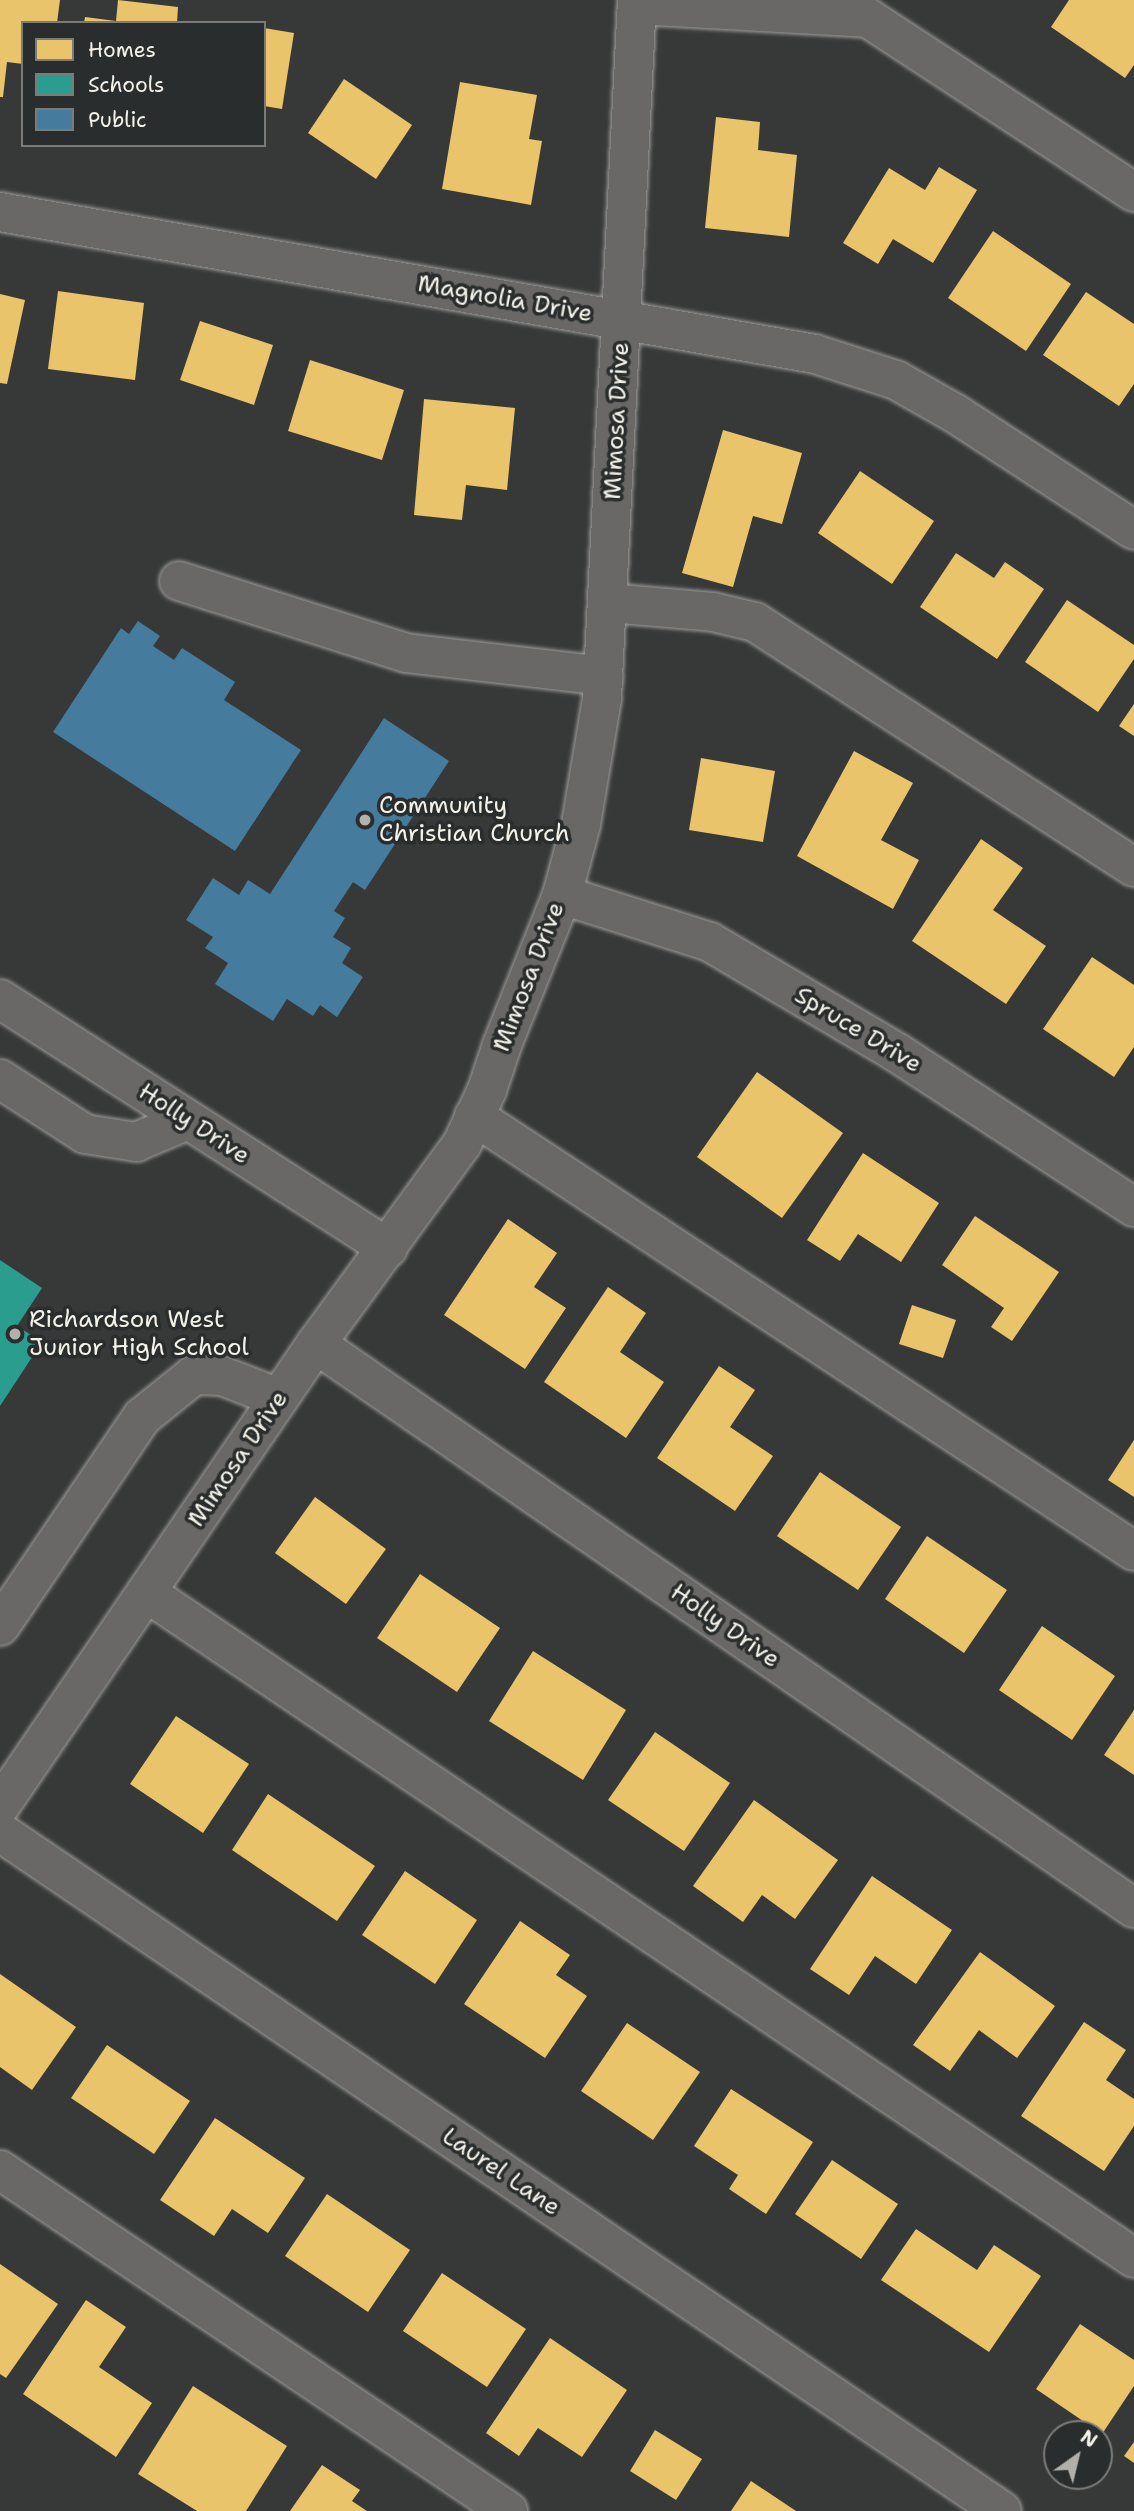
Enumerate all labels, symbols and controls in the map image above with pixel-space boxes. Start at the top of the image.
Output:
legend [21,21,266,147]
text: Homes [88,36,156,64]
text: Schools [88,71,164,99]
text: Public [88,106,147,134]
street label: Magnolia Drive [415,269,595,329]
street label: Mimosa Drive [598,341,636,501]
place label: Community Christian Church [379,792,570,848]
marker: Community Christian Church [357,812,373,828]
street label: Mimosa Drive [487,898,571,1056]
street label: Spruce Drive [789,981,927,1079]
street label: Holly Drive [133,1077,255,1171]
place label: Richardson West Junior High School [29,1306,249,1362]
marker: Richardson West Junior High School [7,1326,23,1342]
street label: Mimosa Drive [182,1386,294,1532]
street label: Holly Drive [665,1578,785,1674]
street label: Laurel Lane [437,2122,565,2222]
north arrow [1043,2420,1113,2490]
text: N [1076,2424,1102,2453]

